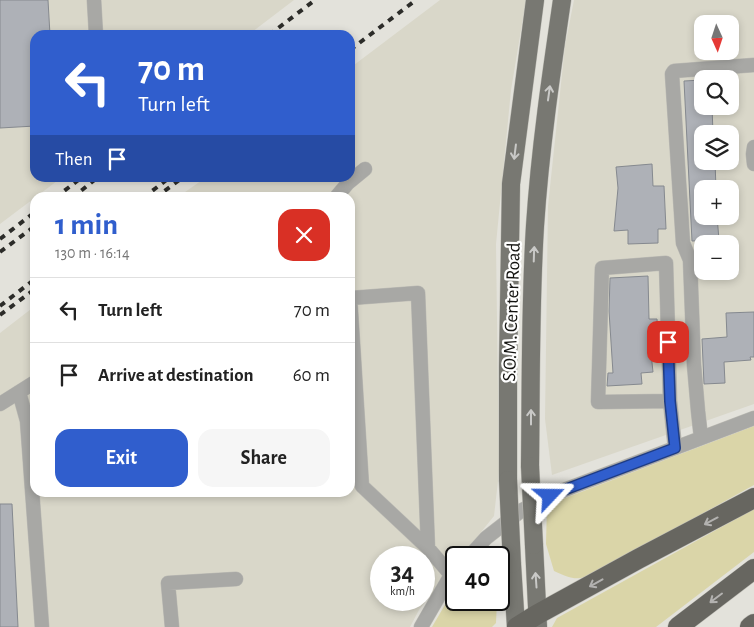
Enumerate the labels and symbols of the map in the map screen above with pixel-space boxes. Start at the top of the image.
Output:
north arrow [694,15,739,60]
one-way arrow [544,85,554,101]
one-way arrow [510,144,520,160]
street label: S.O.M. Center Road [500,242,524,382]
one-way arrow [530,247,539,263]
pin [647,321,689,363]
one-way arrow [526,409,536,426]
position arrow [523,469,575,521]
one-way arrow [704,517,719,526]
speed limit sign: 40 [445,546,510,611]
one-way arrow [531,572,540,588]
one-way arrow [588,578,603,588]
one-way arrow [709,593,723,603]

